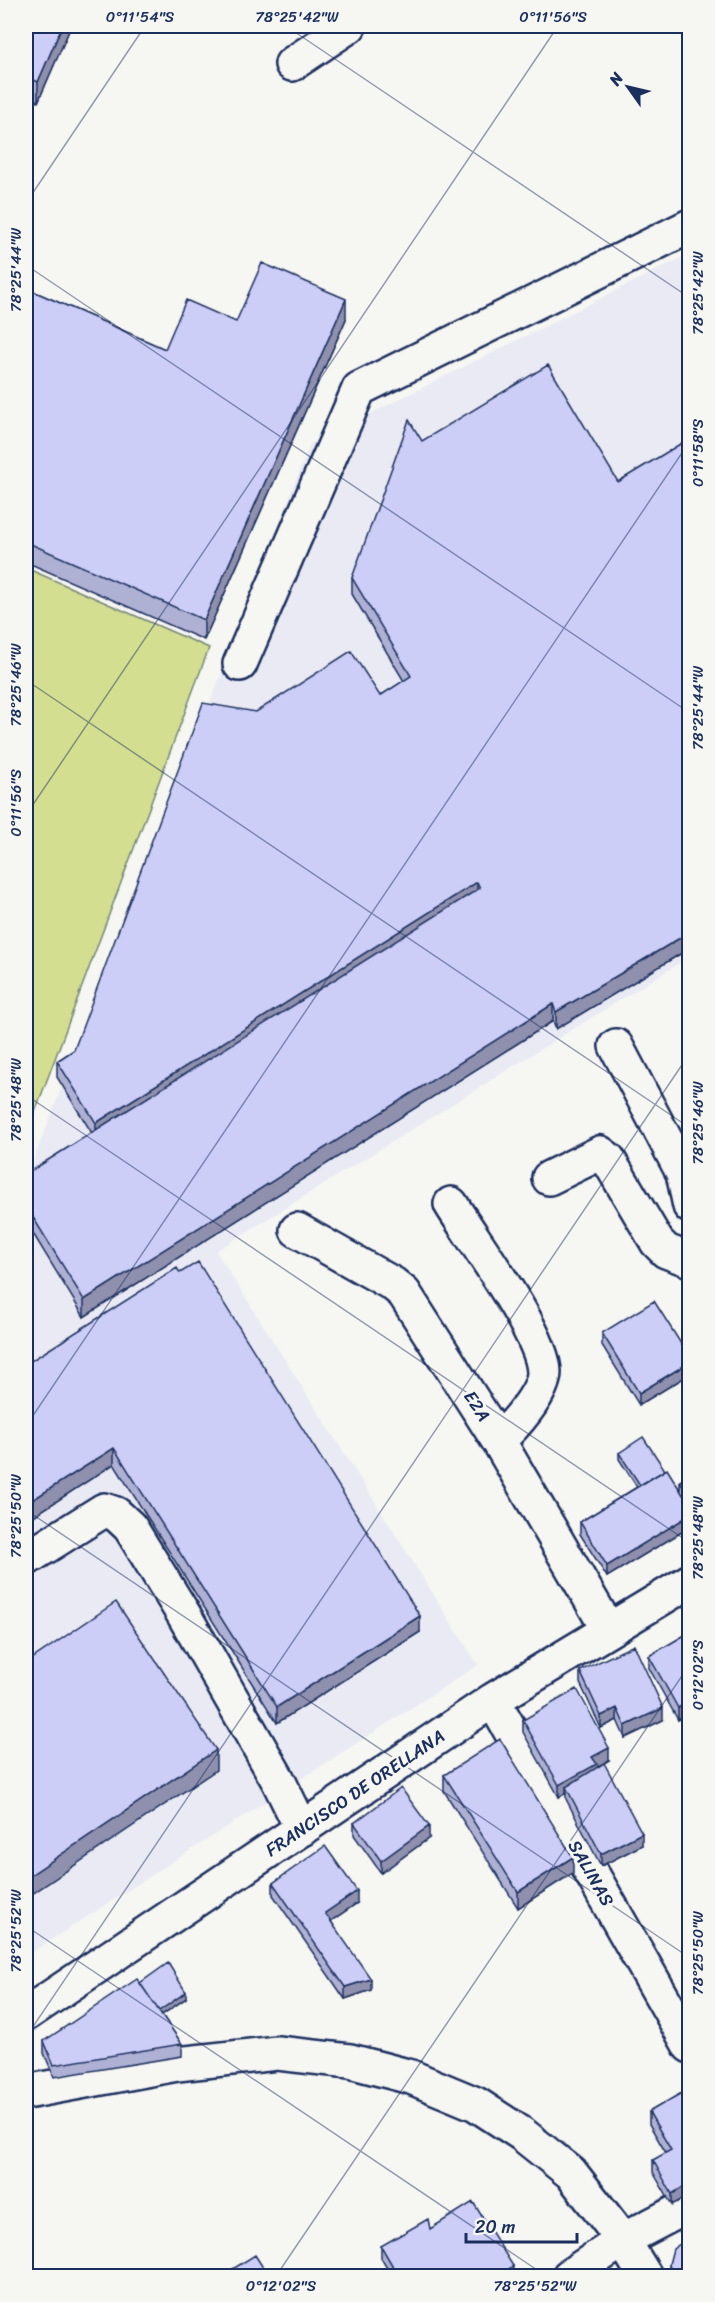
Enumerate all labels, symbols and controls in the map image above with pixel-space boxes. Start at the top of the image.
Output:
text: 0°11'54"S [106,4,175,30]
text: 78°25'42"W [255,4,339,30]
text: 0°11'56"S [519,4,587,30]
north arrow [598,57,658,117]
text: N [600,65,632,92]
text: 78°25'44"W [3,228,29,312]
text: 78°25'42"W [685,251,711,335]
text: 0°11'58"S [685,418,711,487]
text: 78°25'46"W [3,643,29,727]
text: 78°25'44"W [685,666,711,750]
text: 0°11'56"S [3,769,29,837]
text: 78°25'48"W [3,1058,29,1142]
text: 78°25'46"W [685,1081,711,1165]
street label: E2A [455,1384,499,1428]
text: 78°25'50"W [3,1474,29,1558]
text: 78°25'48"W [685,1496,711,1580]
text: 0°12'02"S [685,1639,711,1710]
street label: FRANCISCO DE ORELLANA [259,1721,451,1865]
street label: SALINAS [559,1834,623,1912]
text: 78°25'52"W [3,1889,29,1973]
text: 78°25'50"W [685,1911,711,1995]
scale bar [466,2206,577,2244]
text: 20 m [475,2211,515,2243]
text: 0°12'02"S [246,2273,317,2299]
text: 78°25'52"W [493,2273,577,2299]

